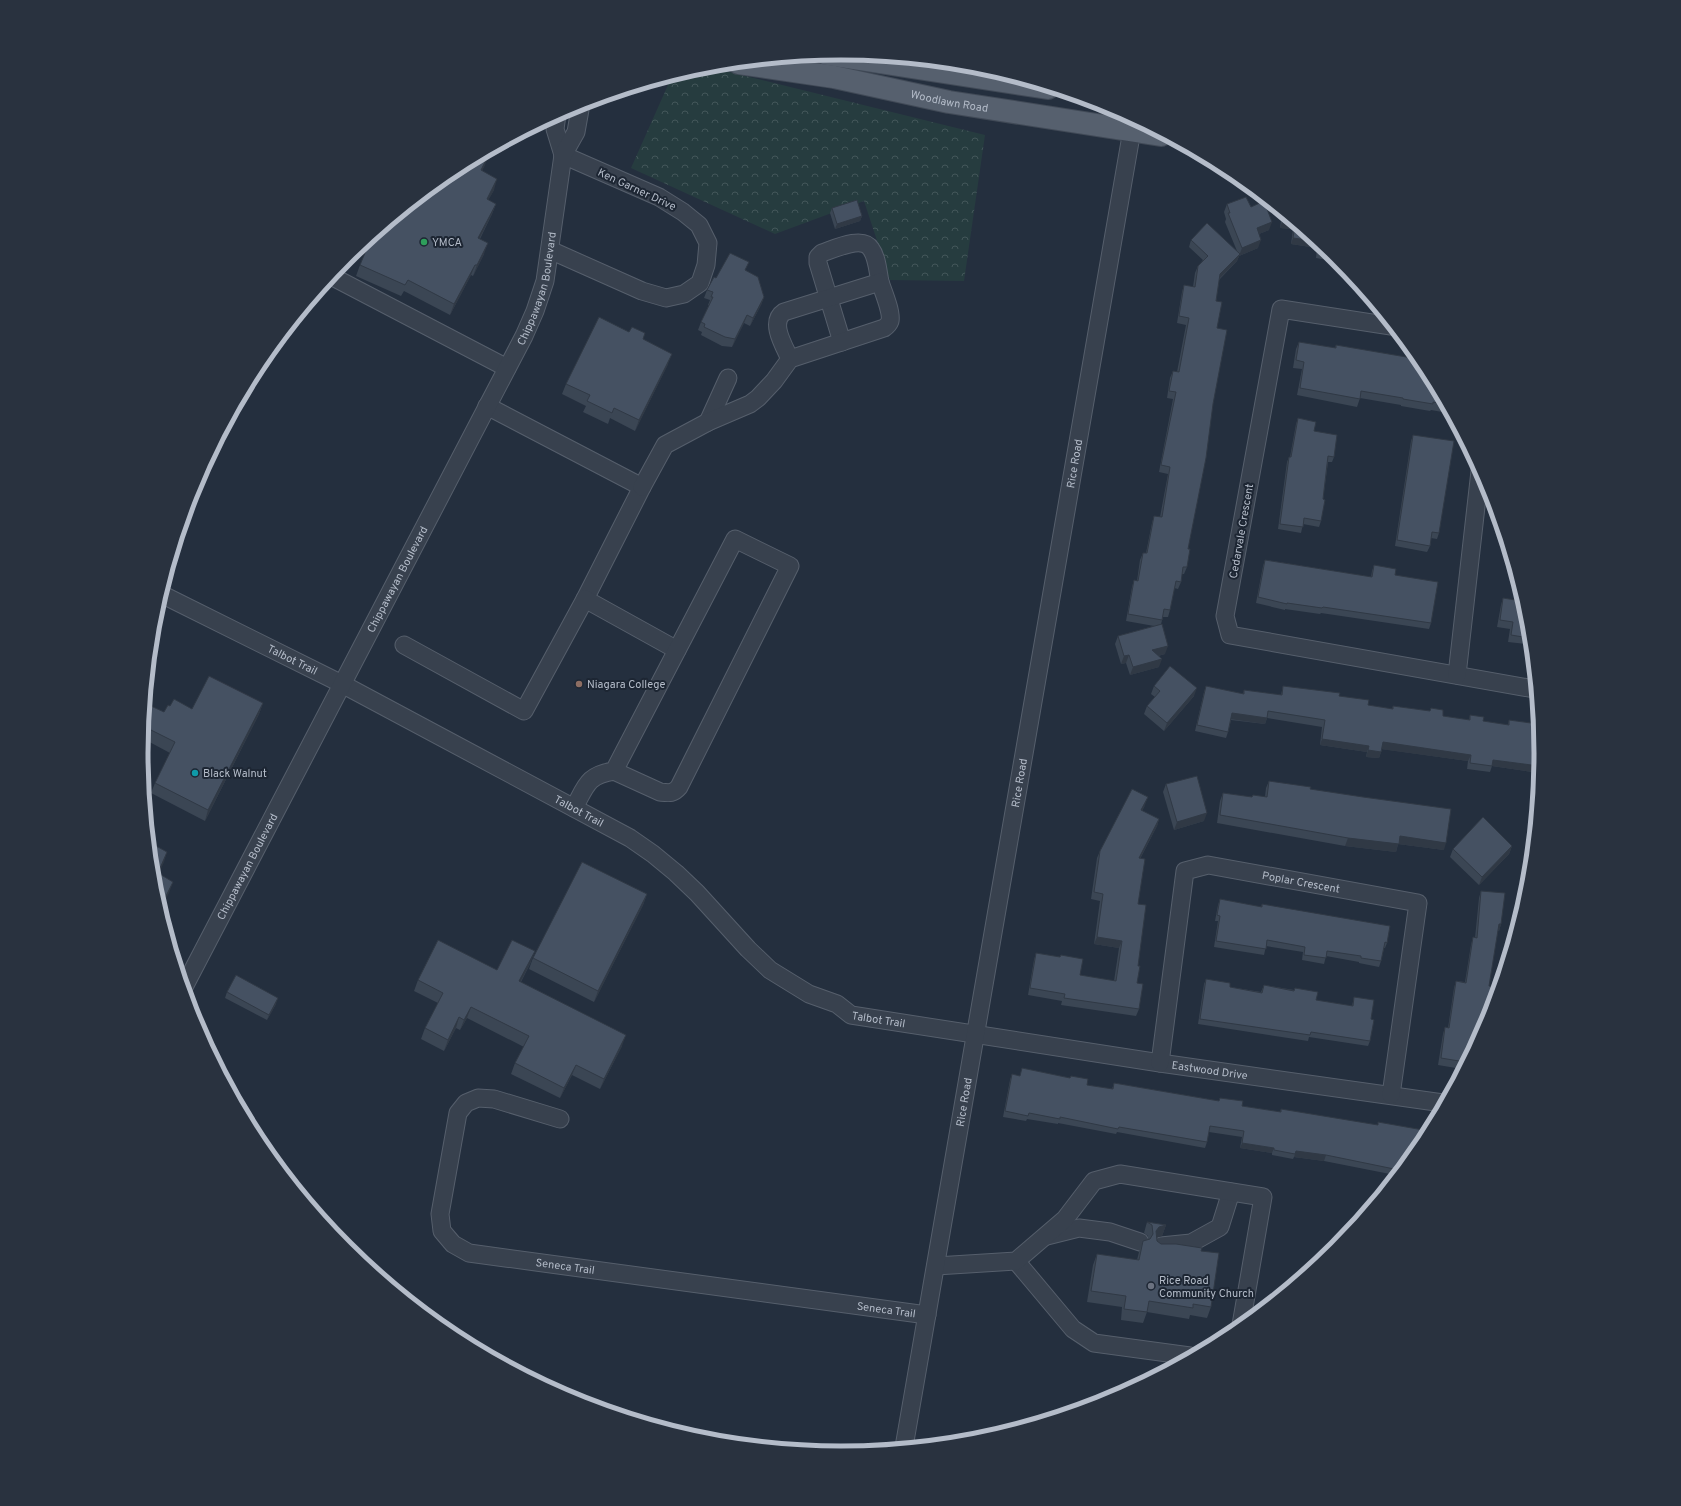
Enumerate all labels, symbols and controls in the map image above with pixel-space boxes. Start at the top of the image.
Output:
street label: Woodlawn Road [909,88,989,116]
street label: Ken Garner Drive [595,166,678,214]
street label: Chippawayan Boulevard [514,231,560,348]
place label: YMCA [432,236,462,250]
marker: YMCA [419,237,429,247]
street label: Rice Road [1064,438,1086,489]
street label: Cedarvale Crescent [1227,483,1257,580]
street label: Chippawayan Boulevard [364,524,431,635]
street label: Talbot Trail [265,642,320,679]
place label: Niagara College [587,678,665,692]
marker: Niagara College [574,679,584,689]
street label: Rice Road [1009,757,1031,809]
place label: Black Walnut [203,767,267,781]
marker: Black Walnut [190,768,200,778]
street label: Talbot Trail [551,793,606,831]
street label: Chippawayan Boulevard [214,811,281,922]
street label: Poplar Crescent [1261,869,1341,897]
street label: Talbot Trail [851,1009,906,1031]
street label: Eastwood Drive [1171,1059,1249,1083]
street label: Rice Road [954,1077,976,1128]
street label: Seneca Trail [535,1256,595,1278]
place label: Rice Road Community Church [1159,1274,1254,1301]
marker: Rice Road Community Church [1146,1281,1156,1291]
street label: Seneca Trail [856,1300,916,1321]

